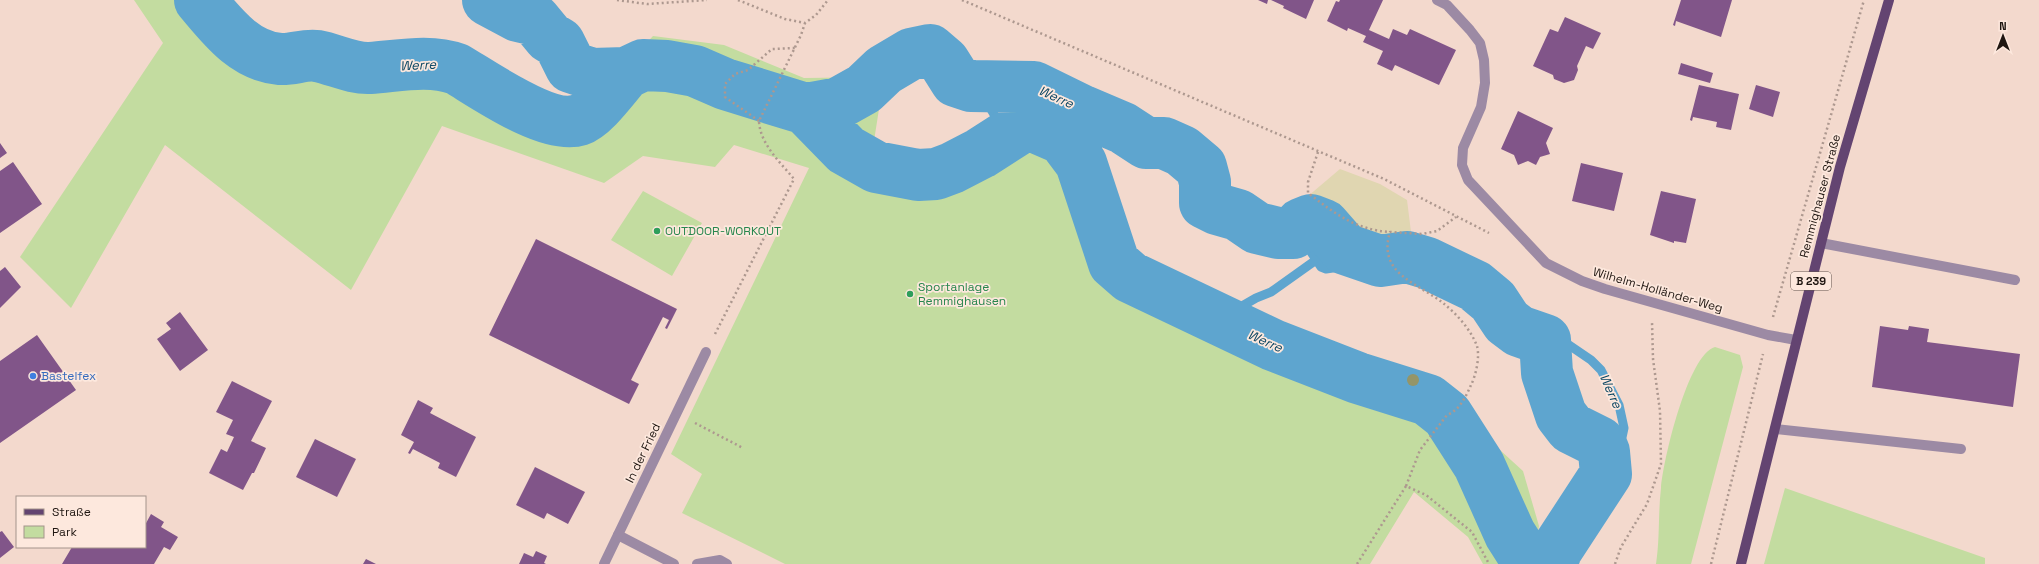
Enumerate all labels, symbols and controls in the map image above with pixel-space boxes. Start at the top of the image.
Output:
north arrow [1983,16,2023,56]
text: N [1999,19,2007,33]
water label: Werre [400,55,438,74]
water label: Werre [1036,82,1077,113]
street label: Remmighauser Straße [1796,133,1844,259]
place label: OUTDOOR-WORKOUT [665,223,781,239]
marker: OUTDOOR-WORKOUT [652,226,662,236]
street label: Wilhelm-Holländer-Weg [1591,264,1725,316]
road number: B 239 [1791,272,1831,290]
place label: Sportanlage Remmighausen [918,279,1006,309]
marker: Sportanlage Remmighausen [905,289,915,299]
water label: Werre [1245,326,1286,357]
place label: Bastelfex [41,368,96,384]
marker: Bastelfex [28,371,38,381]
water label: Werre [1596,371,1627,412]
street label: In der Fried [622,420,664,486]
legend [16,496,146,548]
text: Straße [52,504,91,520]
text: Park [52,524,77,540]

